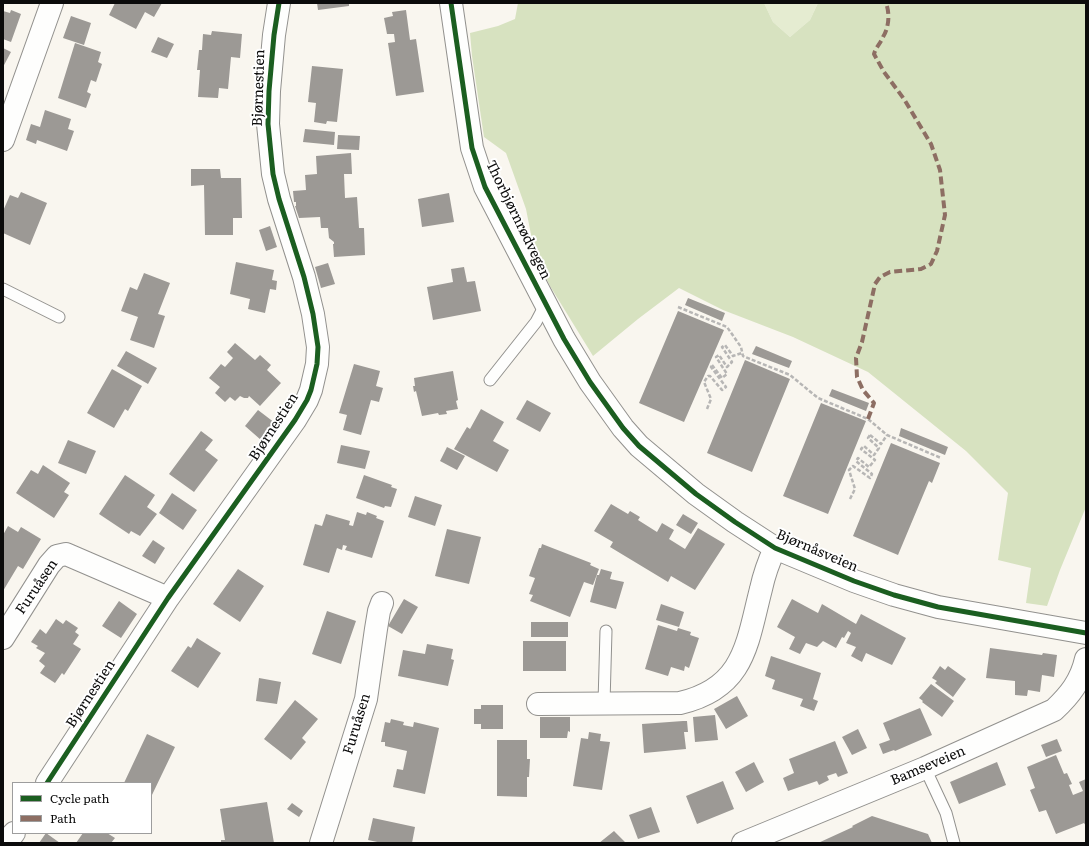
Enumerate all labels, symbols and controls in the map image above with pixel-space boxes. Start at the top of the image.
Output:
street label: Bjørnestien [249,49,269,127]
street label: Thorbjørnrødvegen [482,158,554,282]
street label: Bjørnestien [246,390,302,464]
street label: Bjørnåsveien [774,526,860,576]
street label: Furuåsen [12,556,62,618]
street label: Bjørnestien [63,657,119,731]
street label: Furuåsen [340,692,374,756]
street label: Bamseveien [888,743,968,789]
legend [12,782,152,834]
text: Cycle path [50,789,110,807]
text: Path [50,809,76,827]

